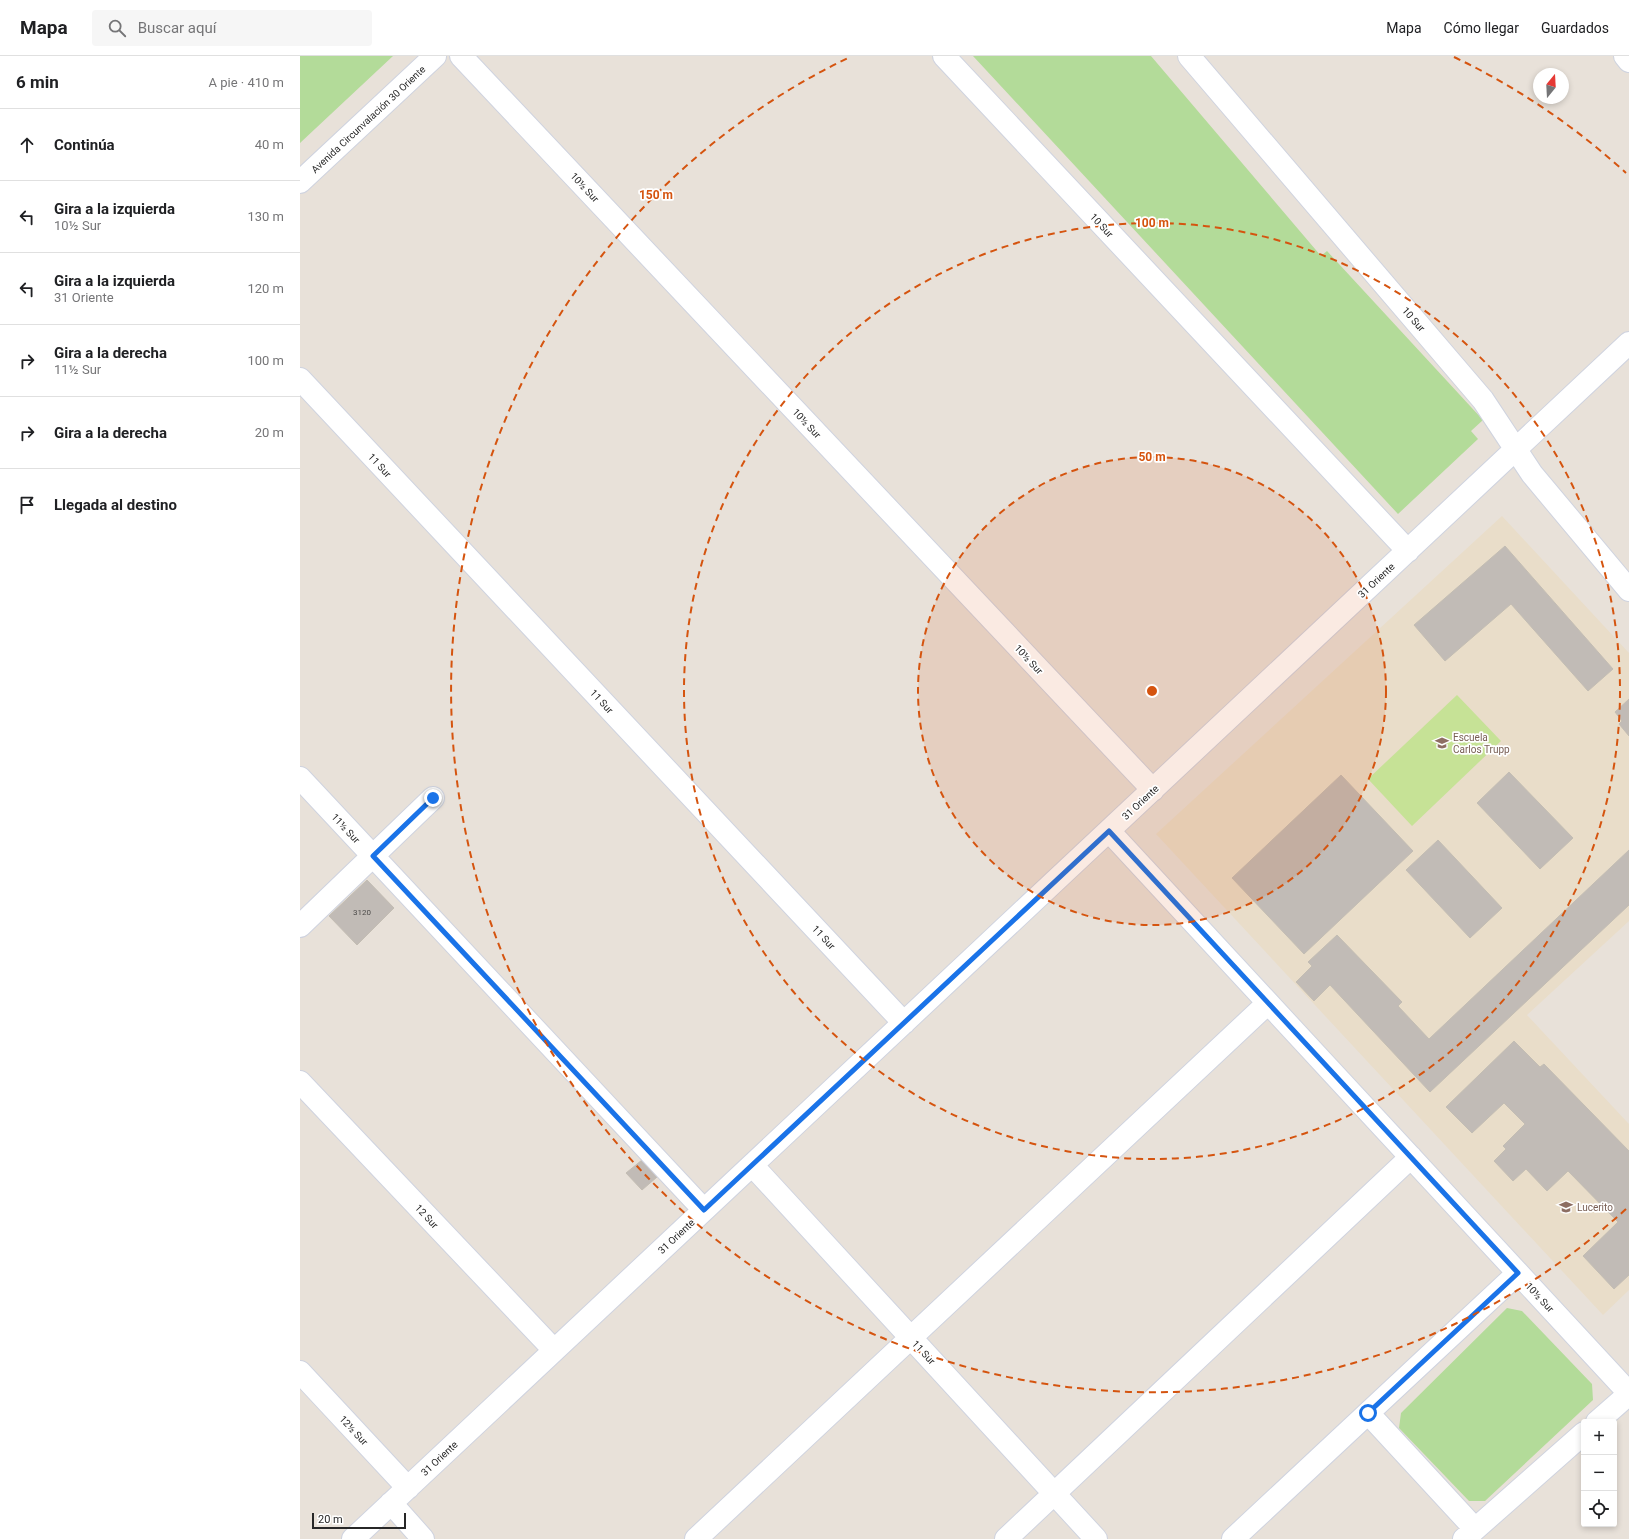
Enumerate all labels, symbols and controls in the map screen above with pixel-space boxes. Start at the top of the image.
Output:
search box [92,10,372,46]
text: Mapa [20,16,68,39]
icon: search [106,17,128,39]
text: Buscar aquí [138,19,217,37]
text: Mapa [1386,20,1422,36]
text: Cómo llegar [1444,20,1519,36]
text: Guardados [1541,20,1609,36]
street label: Avenida Circunvalación 30 Oriente [309,64,428,175]
north arrow [1533,68,1569,104]
text: 6 min [16,72,59,92]
text: A pie · 410 m [209,75,284,90]
icon: ahead [16,134,38,156]
text: Continúa [54,136,115,154]
text: 40 m [255,137,284,152]
street label: 10½ Sur [568,170,601,205]
text: 150 m [639,188,673,202]
text: Gira a la izquierda [54,200,175,218]
icon: left [16,206,38,228]
text: 130 m [247,209,284,224]
street label: 10 Sur [1088,211,1116,240]
text: 100 m [1135,216,1169,230]
text: 10½ Sur [54,218,101,233]
text: Gira a la izquierda [54,272,175,290]
icon: left [16,278,38,300]
text: 120 m [247,281,284,296]
text: 31 Oriente [54,290,114,305]
street label: 10 Sur [1400,305,1428,334]
text: Gira a la derecha [54,344,167,362]
icon: right [16,350,38,372]
text: 100 m [247,353,284,368]
text: 11½ Sur [54,362,101,377]
street label: 10½ Sur [790,406,823,441]
icon: right [16,422,38,444]
text: Gira a la derecha [54,424,167,442]
text: 20 m [255,425,284,440]
text: 50 m [1138,450,1166,464]
street label: 11 Sur [366,451,394,480]
icon: arrive [16,494,38,516]
text: Llegada al destino [54,496,177,514]
street label: 31 Oriente [1356,561,1397,600]
street label: 10½ Sur [1012,642,1045,677]
centre of rings [1145,684,1159,698]
street label: 11 Sur [588,687,616,716]
place label: Escuela Carlos Trupp [1453,732,1510,755]
school or university icon: Escuela Carlos Trupp [1434,735,1450,751]
street label: 31 Oriente [1120,783,1161,822]
route end [424,789,442,807]
street label: 11½ Sur [329,811,362,846]
house number: 3120 [353,908,371,917]
street label: 11 Sur [810,923,838,952]
school or university icon: Lucerito [1558,1199,1574,1215]
street label: 12 Sur [413,1202,441,1231]
place label: Lucerito [1577,1202,1613,1213]
street label: 31 Oriente [656,1217,697,1256]
street label: 10½ Sur [1523,1280,1556,1315]
street label: 11 Sur [910,1338,938,1367]
route start [1359,1404,1377,1422]
street label: 12½ Sur [337,1413,370,1448]
map controls [1581,1419,1617,1527]
button: + [1581,1419,1617,1455]
street label: 31 Oriente [419,1439,460,1478]
button: − [1581,1455,1617,1491]
button: locate [1581,1491,1617,1527]
scale bar [312,1511,406,1530]
text: 20 m [318,1513,343,1526]

